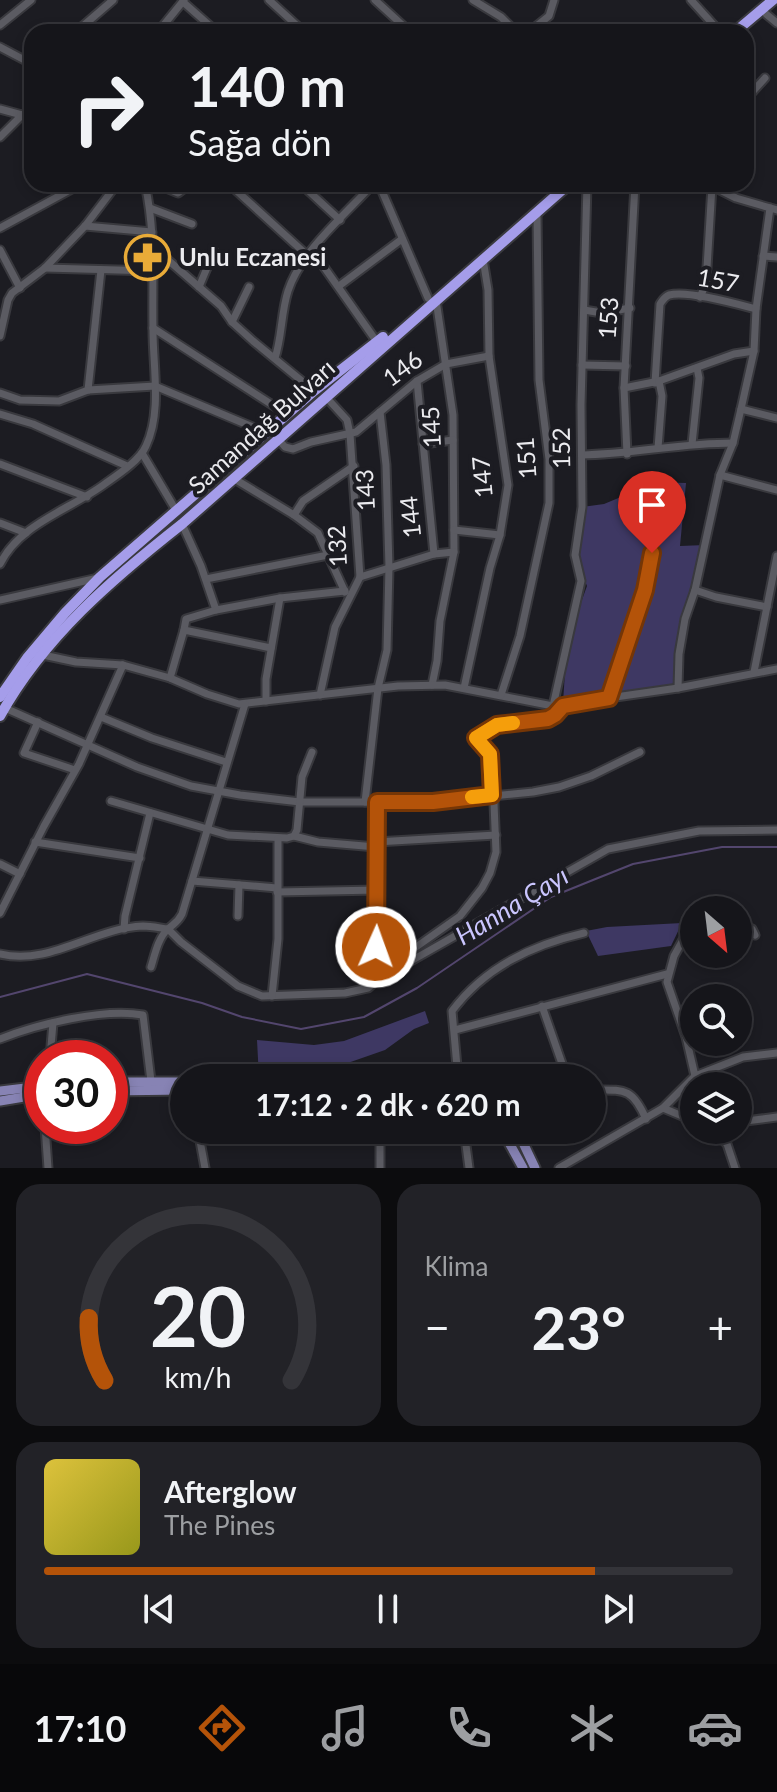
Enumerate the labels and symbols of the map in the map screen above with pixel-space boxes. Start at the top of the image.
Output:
pharmacy icon: Unlu Eczanesi [124,234,172,282]
place label: Unlu Eczanesi [179,242,326,271]
street label: 157 [695,262,741,297]
street label: 153 [592,296,623,340]
street label: 146 [377,344,428,392]
street label: Samandağ Bulvarı [182,353,340,499]
street label: 145 [415,405,446,449]
street label: 152 [546,427,575,469]
street label: 151 [510,436,541,480]
street label: 147 [465,455,498,499]
street label: 143 [349,468,380,512]
pin [618,471,686,553]
street label: 144 [393,495,426,539]
street label: 132 [321,524,352,568]
water label: Hanna Çayı [449,859,574,951]
north arrow [680,896,752,968]
position arrow [334,905,418,989]
speed limit sign: 30 [24,1040,128,1144]

